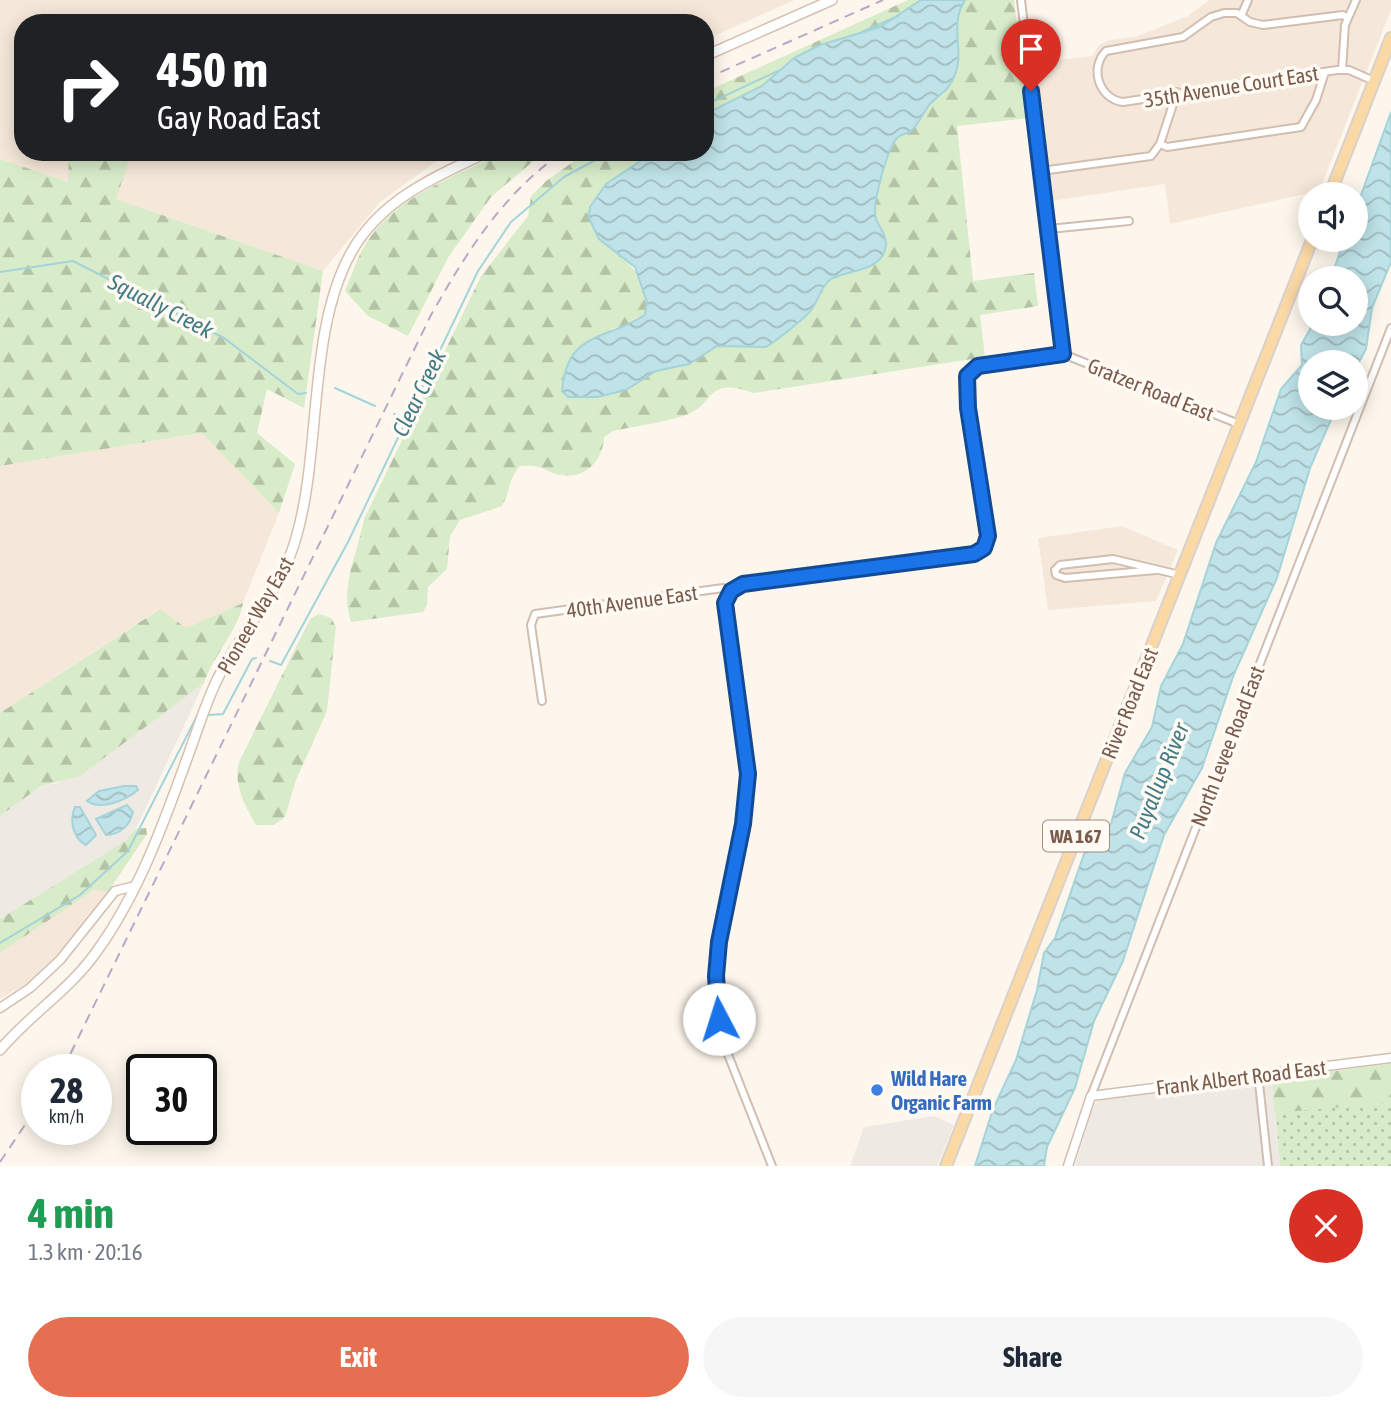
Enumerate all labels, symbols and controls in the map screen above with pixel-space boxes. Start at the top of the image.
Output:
pin [1001,19,1061,91]
icon: arrive [1012,30,1050,68]
text: 450 m [157,41,268,97]
icon: right [42,42,133,133]
street label: 35th Avenue Court East [1142,60,1320,112]
text: Gay Road East [157,99,321,136]
map controls [1298,182,1368,420]
button: sound [1298,182,1368,252]
button: search [1298,266,1368,336]
water label: Squally Creek [103,268,218,344]
water label: Clear Creek [387,344,452,441]
button: layers [1298,350,1368,420]
street label: Gratzer Road East [1084,353,1218,425]
street label: Pioneer Way East [212,552,298,678]
street label: 40th Avenue East [565,580,699,622]
street label: River Road East [1096,644,1162,762]
street label: North Levee Road East [1185,662,1269,830]
water label: Puyallup River [1124,718,1195,843]
road number: WA 167 [1043,820,1109,852]
position arrow [682,982,756,1056]
speed limit sign: 30 [126,1054,217,1145]
street label: Frank Albert Road East [1155,1055,1327,1099]
place label: Wild Hare Organic Farm [890,1066,992,1114]
text: 28 [50,1070,83,1110]
marker: Wild Hare Organic Farm [869,1082,885,1098]
text: km/h [49,1106,84,1127]
text: 4 min [28,1189,114,1237]
button: close [1289,1189,1363,1263]
text: 1.3 km · 20:16 [28,1239,143,1265]
button: Exit [28,1317,689,1397]
button: Share [703,1317,1363,1397]

